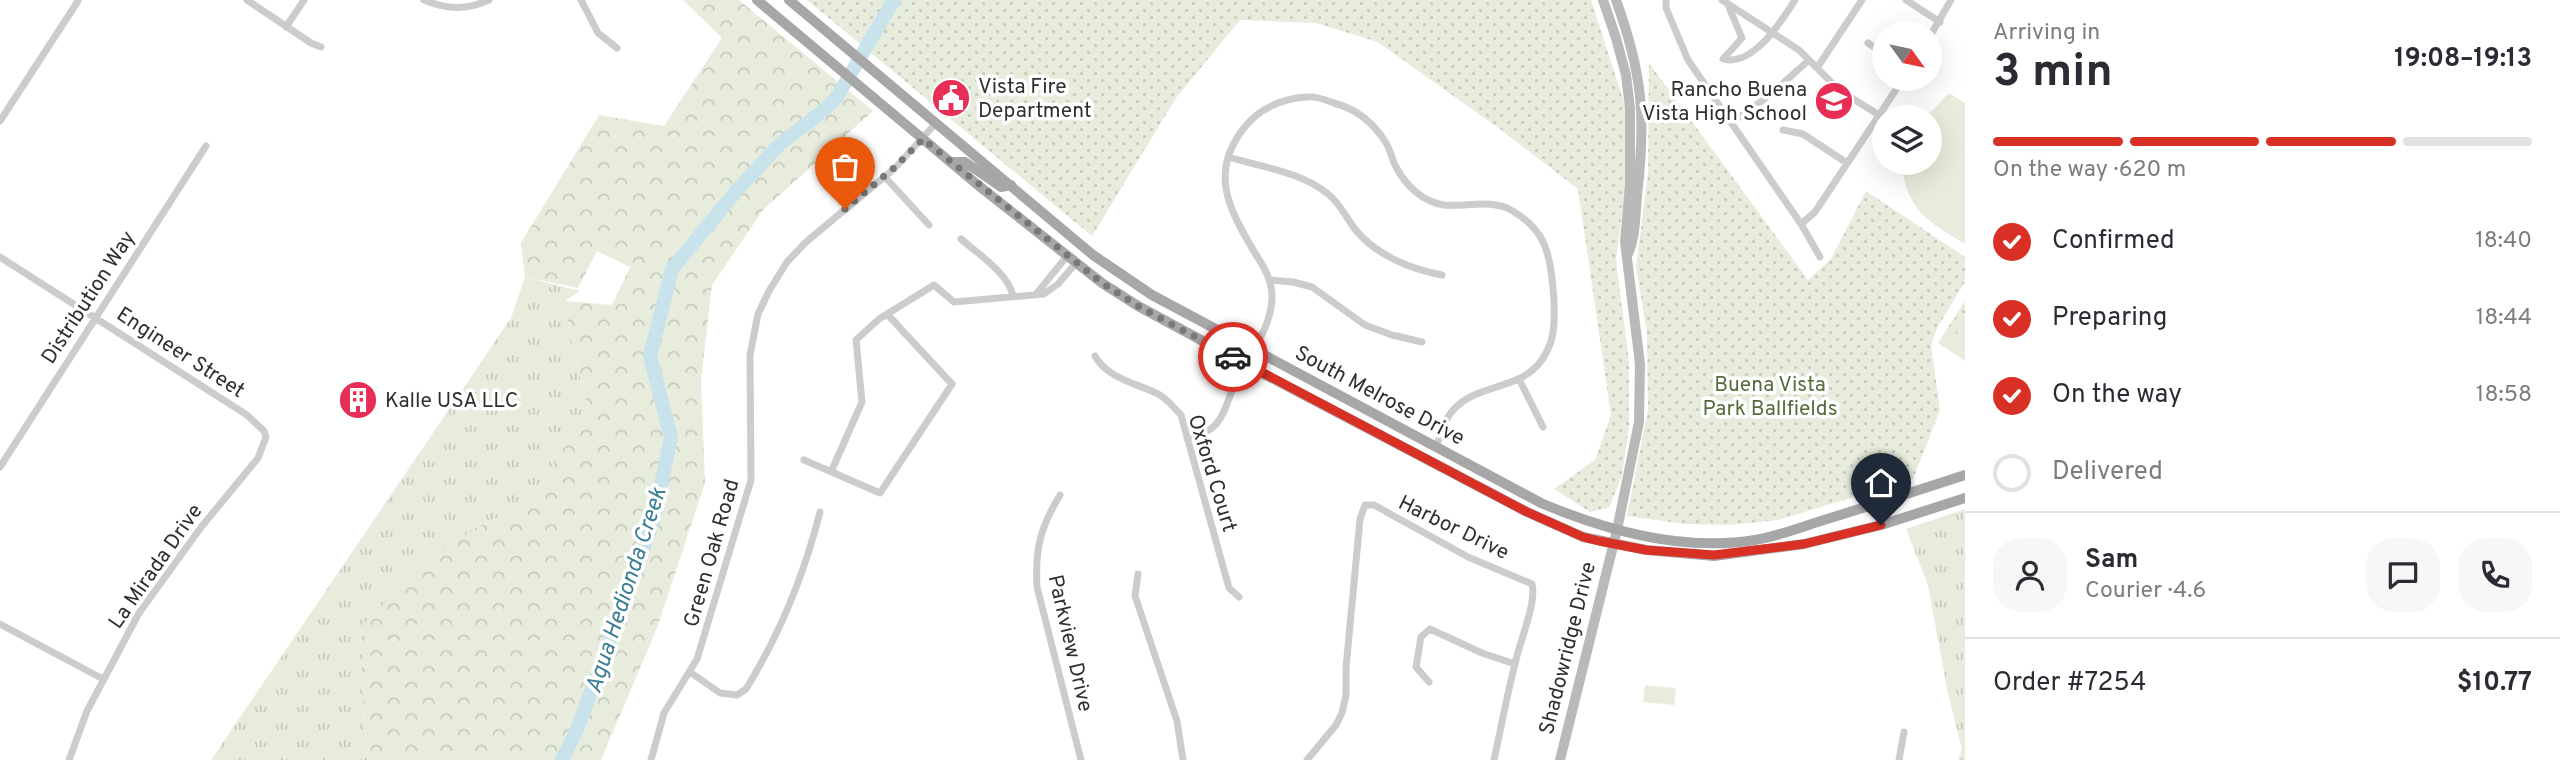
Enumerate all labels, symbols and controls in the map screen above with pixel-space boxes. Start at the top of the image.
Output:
text: Arriving in [1993,19,2100,48]
north arrow [1872,21,1942,91]
map controls [1872,21,1942,175]
text: 19:08–19:13 [2394,43,2532,76]
text: 3 min [1993,44,2113,103]
place label: Vista Fire Department [978,74,1092,125]
public building icon: Vista Fire Department [930,77,972,119]
place label: Rancho Buena Vista High School [1642,77,1807,128]
school or university icon: Rancho Buena Vista High School [1813,80,1855,122]
button: layers [1872,105,1942,175]
pin [815,137,875,209]
icon: bag [826,148,864,186]
text: On the way · 620 m [1993,156,2186,185]
icon: check [1993,223,2031,261]
text: Confirmed [2052,225,2175,258]
street label: Distribution Way [36,226,142,370]
text: 18:40 [2475,227,2532,256]
icon: check [1993,300,2031,338]
street label: Engineer Street [111,302,250,405]
text: Preparing [2052,302,2167,335]
text: 18:44 [2476,304,2532,333]
courier [1198,322,1268,392]
icon: car [1214,338,1252,376]
street label: South Melrose Drive [1290,340,1469,452]
park label: Buena Vista Park Ballfields [1702,372,1838,423]
icon: check [1993,377,2031,415]
building icon: Kalle USA LLC [337,379,379,421]
text: On the way [2052,379,2182,412]
text: 18:58 [2476,381,2532,410]
place label: Kalle USA LLC [385,388,518,415]
street label: Oxford Court [1181,411,1242,536]
pin [1851,453,1911,525]
text: Delivered [2052,456,2163,489]
icon: home [1862,464,1900,502]
street label: Green Oak Road [678,476,746,631]
water label: Agua Hedionda Creek [580,484,674,697]
street label: Harbor Drive [1393,490,1513,567]
street label: La Mirada Drive [103,499,209,635]
button: person [1993,538,2067,612]
button: chat [2366,538,2440,612]
button: phone [2458,538,2532,612]
text: Sam [2085,544,2138,577]
street label: Shadowridge Drive [1534,559,1603,738]
street label: Parkview Drive [1041,572,1098,715]
text: Courier · 4.6 [2085,577,2206,606]
text: Order #7254 [1993,667,2146,700]
text: $10.77 [2457,667,2532,700]

